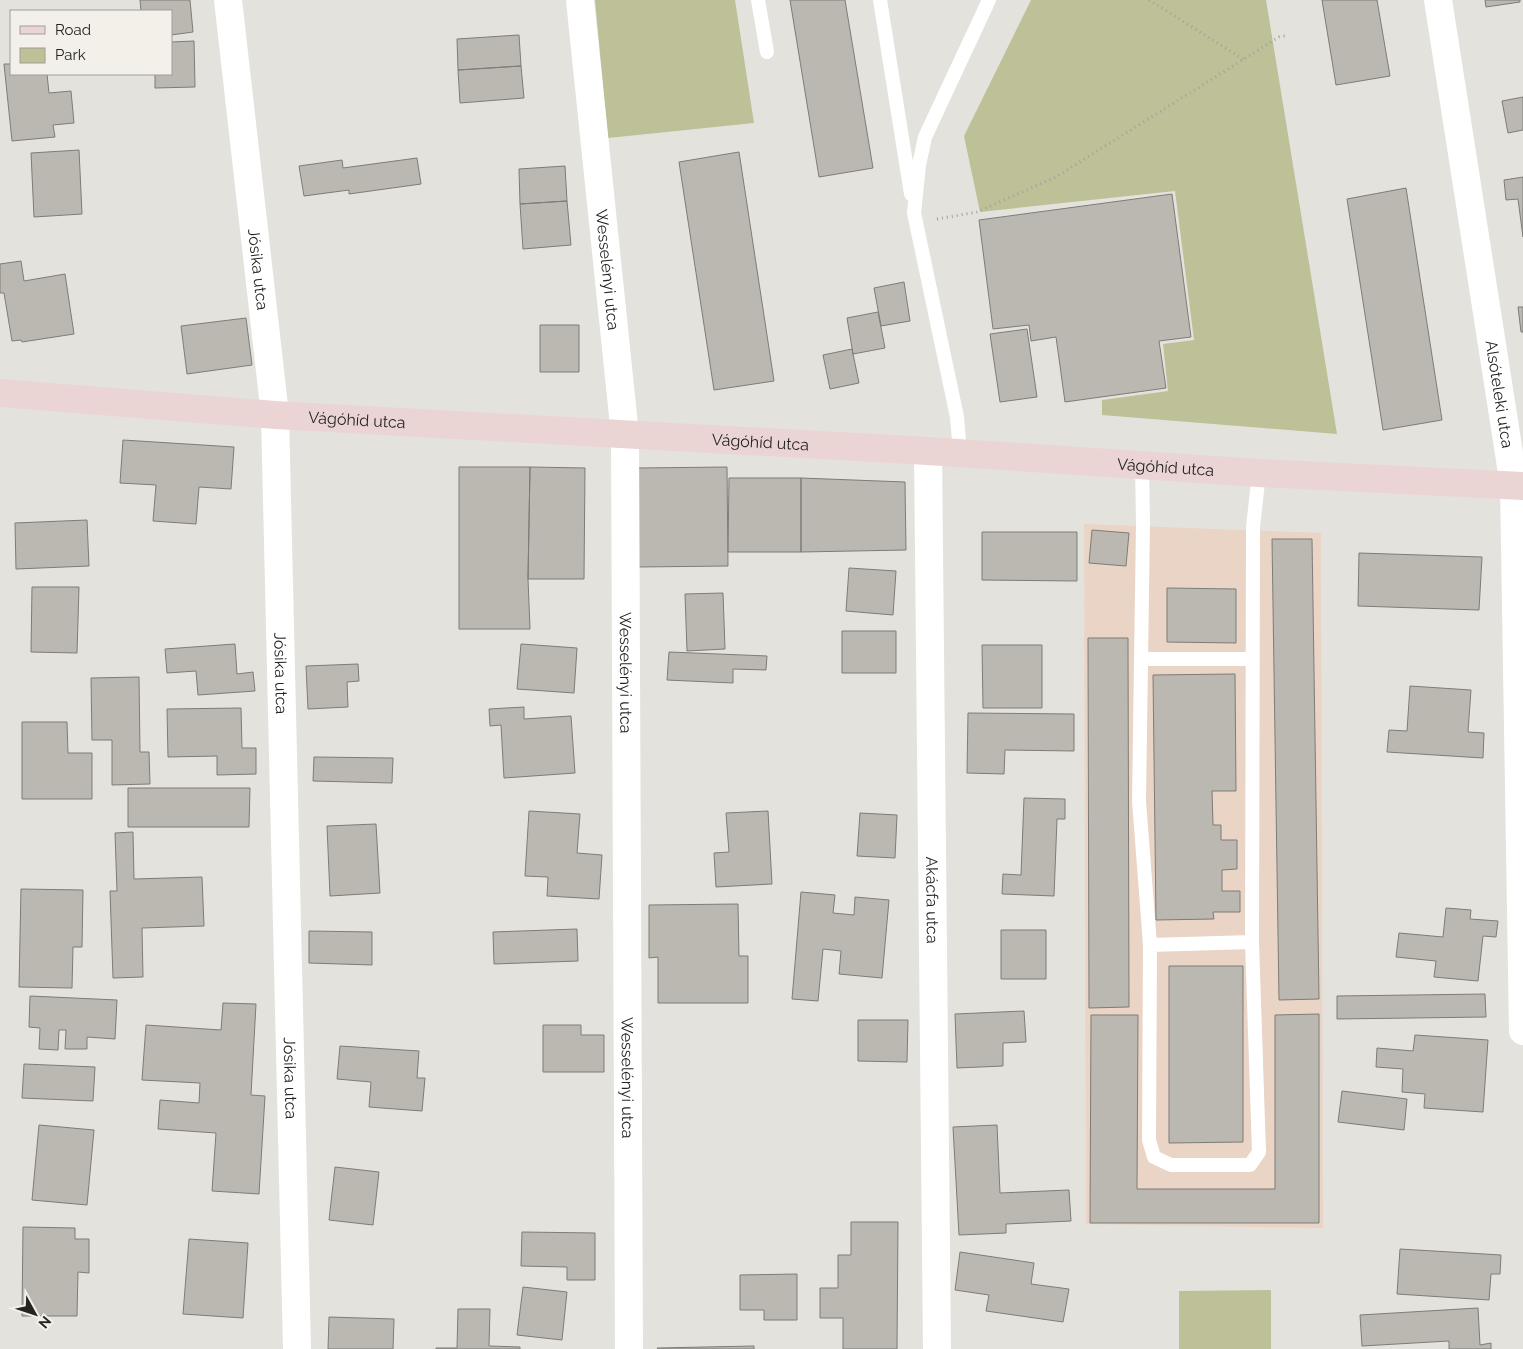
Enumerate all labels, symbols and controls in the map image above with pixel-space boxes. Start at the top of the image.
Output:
legend [10,10,172,75]
text: Road [55,21,91,39]
text: Park [55,46,86,64]
street label: Wesselényi utca [592,208,624,331]
street label: Jósika utca [244,228,273,311]
street label: Alsóteleki utca [1482,339,1518,450]
street label: Vágóhíd utca [308,407,406,432]
street label: Vágóhíd utca [711,430,810,454]
street label: Vágóhíd utca [1116,454,1215,479]
street label: Wesselényi utca [616,612,636,733]
street label: Jósika utca [271,632,292,714]
street label: Akácfa utca [923,856,942,944]
street label: Wesselényi utca [618,1017,638,1138]
street label: Jósika utca [280,1037,301,1119]
north arrow [10,1289,60,1339]
text: N [35,1313,55,1332]

